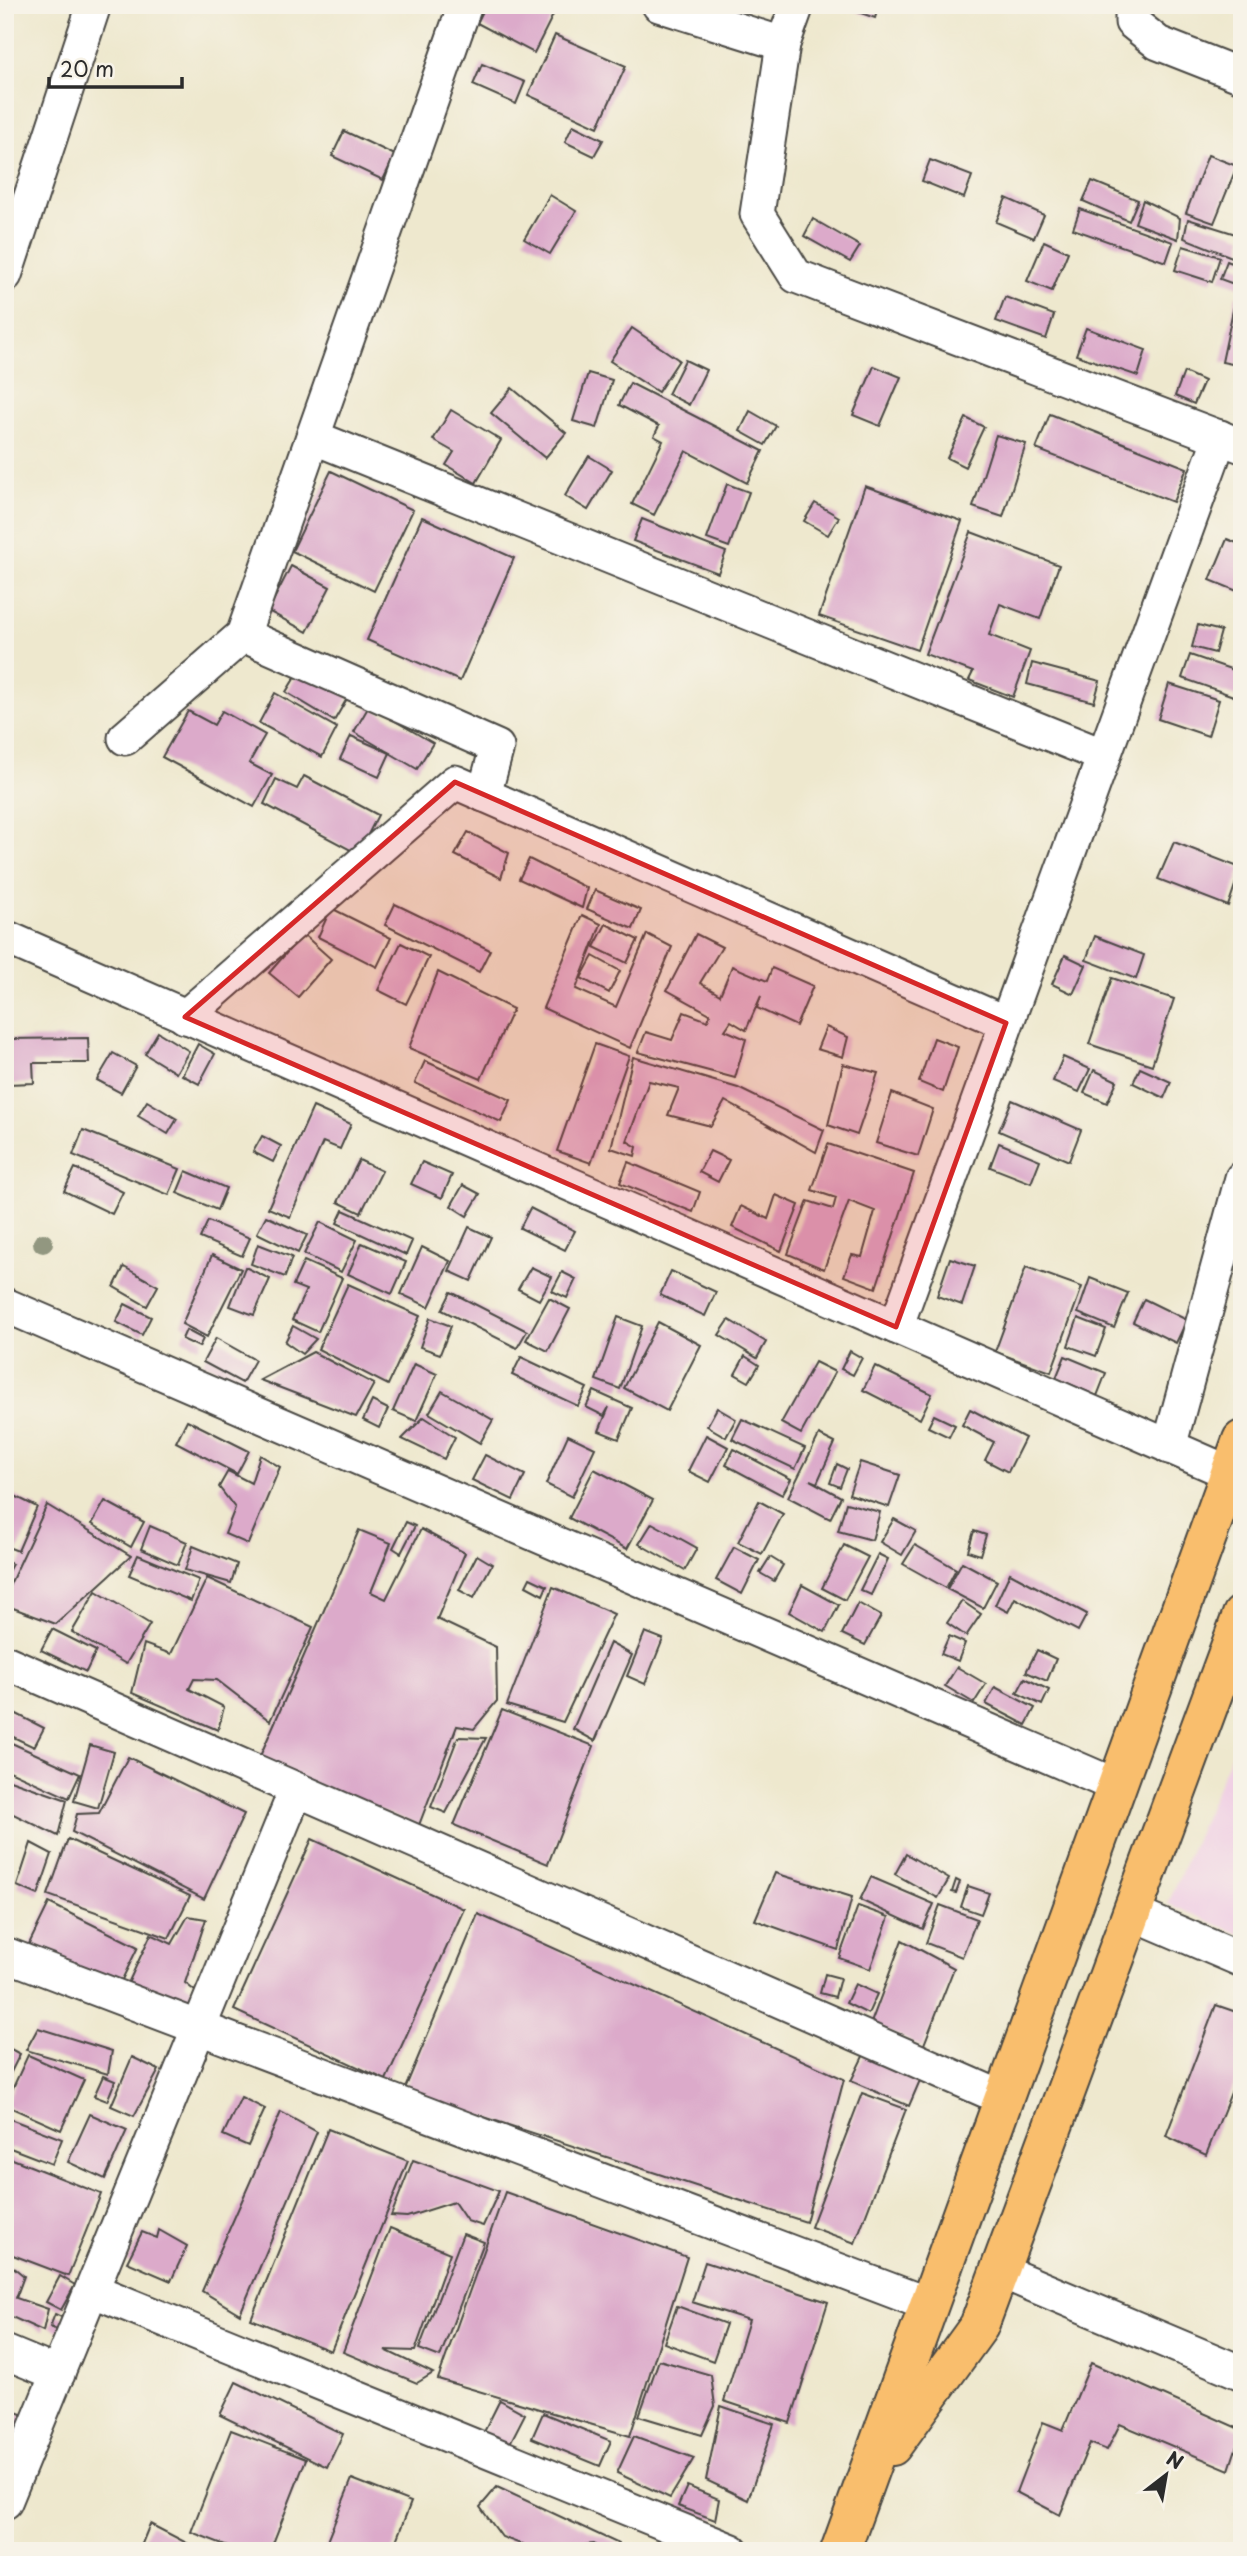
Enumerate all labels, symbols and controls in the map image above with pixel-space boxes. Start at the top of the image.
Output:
scale bar [49,46,182,90]
text: 20 m [60,52,114,84]
north arrow [1132,2440,1202,2510]
text: N [1162,2444,1189,2475]

